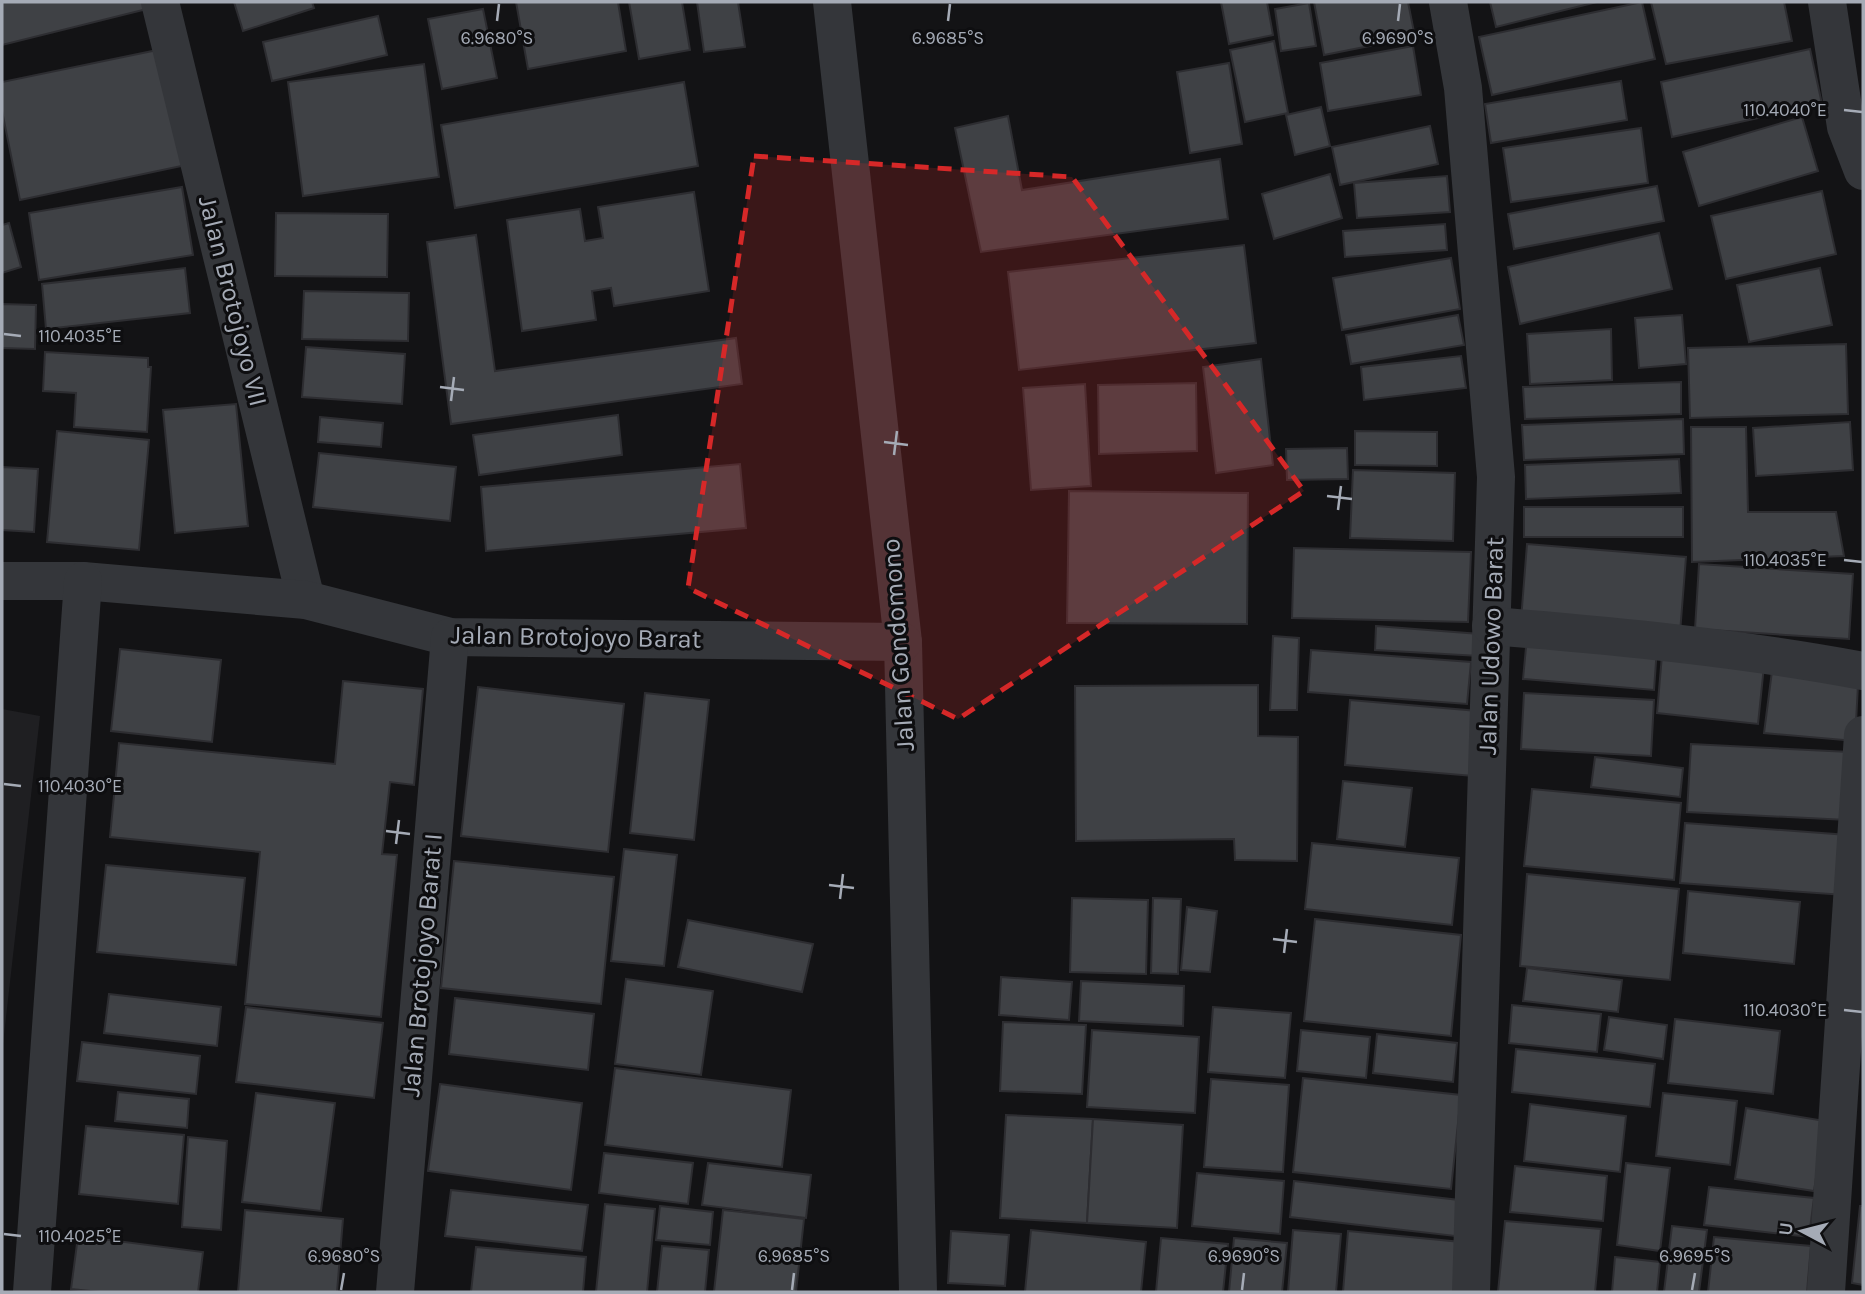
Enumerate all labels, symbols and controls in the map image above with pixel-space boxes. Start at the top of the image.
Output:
text: 6.9680°S [460,27,534,49]
text: 6.9685°S [912,27,984,49]
text: 6.9690°S [1362,27,1434,49]
text: 110.4040°E [1743,99,1827,121]
street label: Jalan Brotojoyo VII [192,192,274,410]
text: 110.4035°E [38,325,122,347]
street label: Jalan Udowo Barat [1472,536,1510,755]
street label: Jalan Gondomono [875,538,921,752]
text: 110.4035°E [1743,549,1827,571]
street label: Jalan Brotojoyo Barat [450,619,702,655]
text: 110.4030°E [38,775,122,797]
street label: Jalan Brotojoyo Barat I [395,832,449,1098]
text: 110.4030°E [1743,999,1827,1021]
north arrow [1767,1196,1837,1266]
text: U [1774,1221,1798,1237]
text: 110.4025°E [38,1225,122,1247]
text: 6.9680°S [307,1245,381,1267]
text: 6.9685°S [758,1245,830,1267]
text: 6.9690°S [1208,1245,1280,1267]
text: 6.9695°S [1659,1245,1731,1267]

